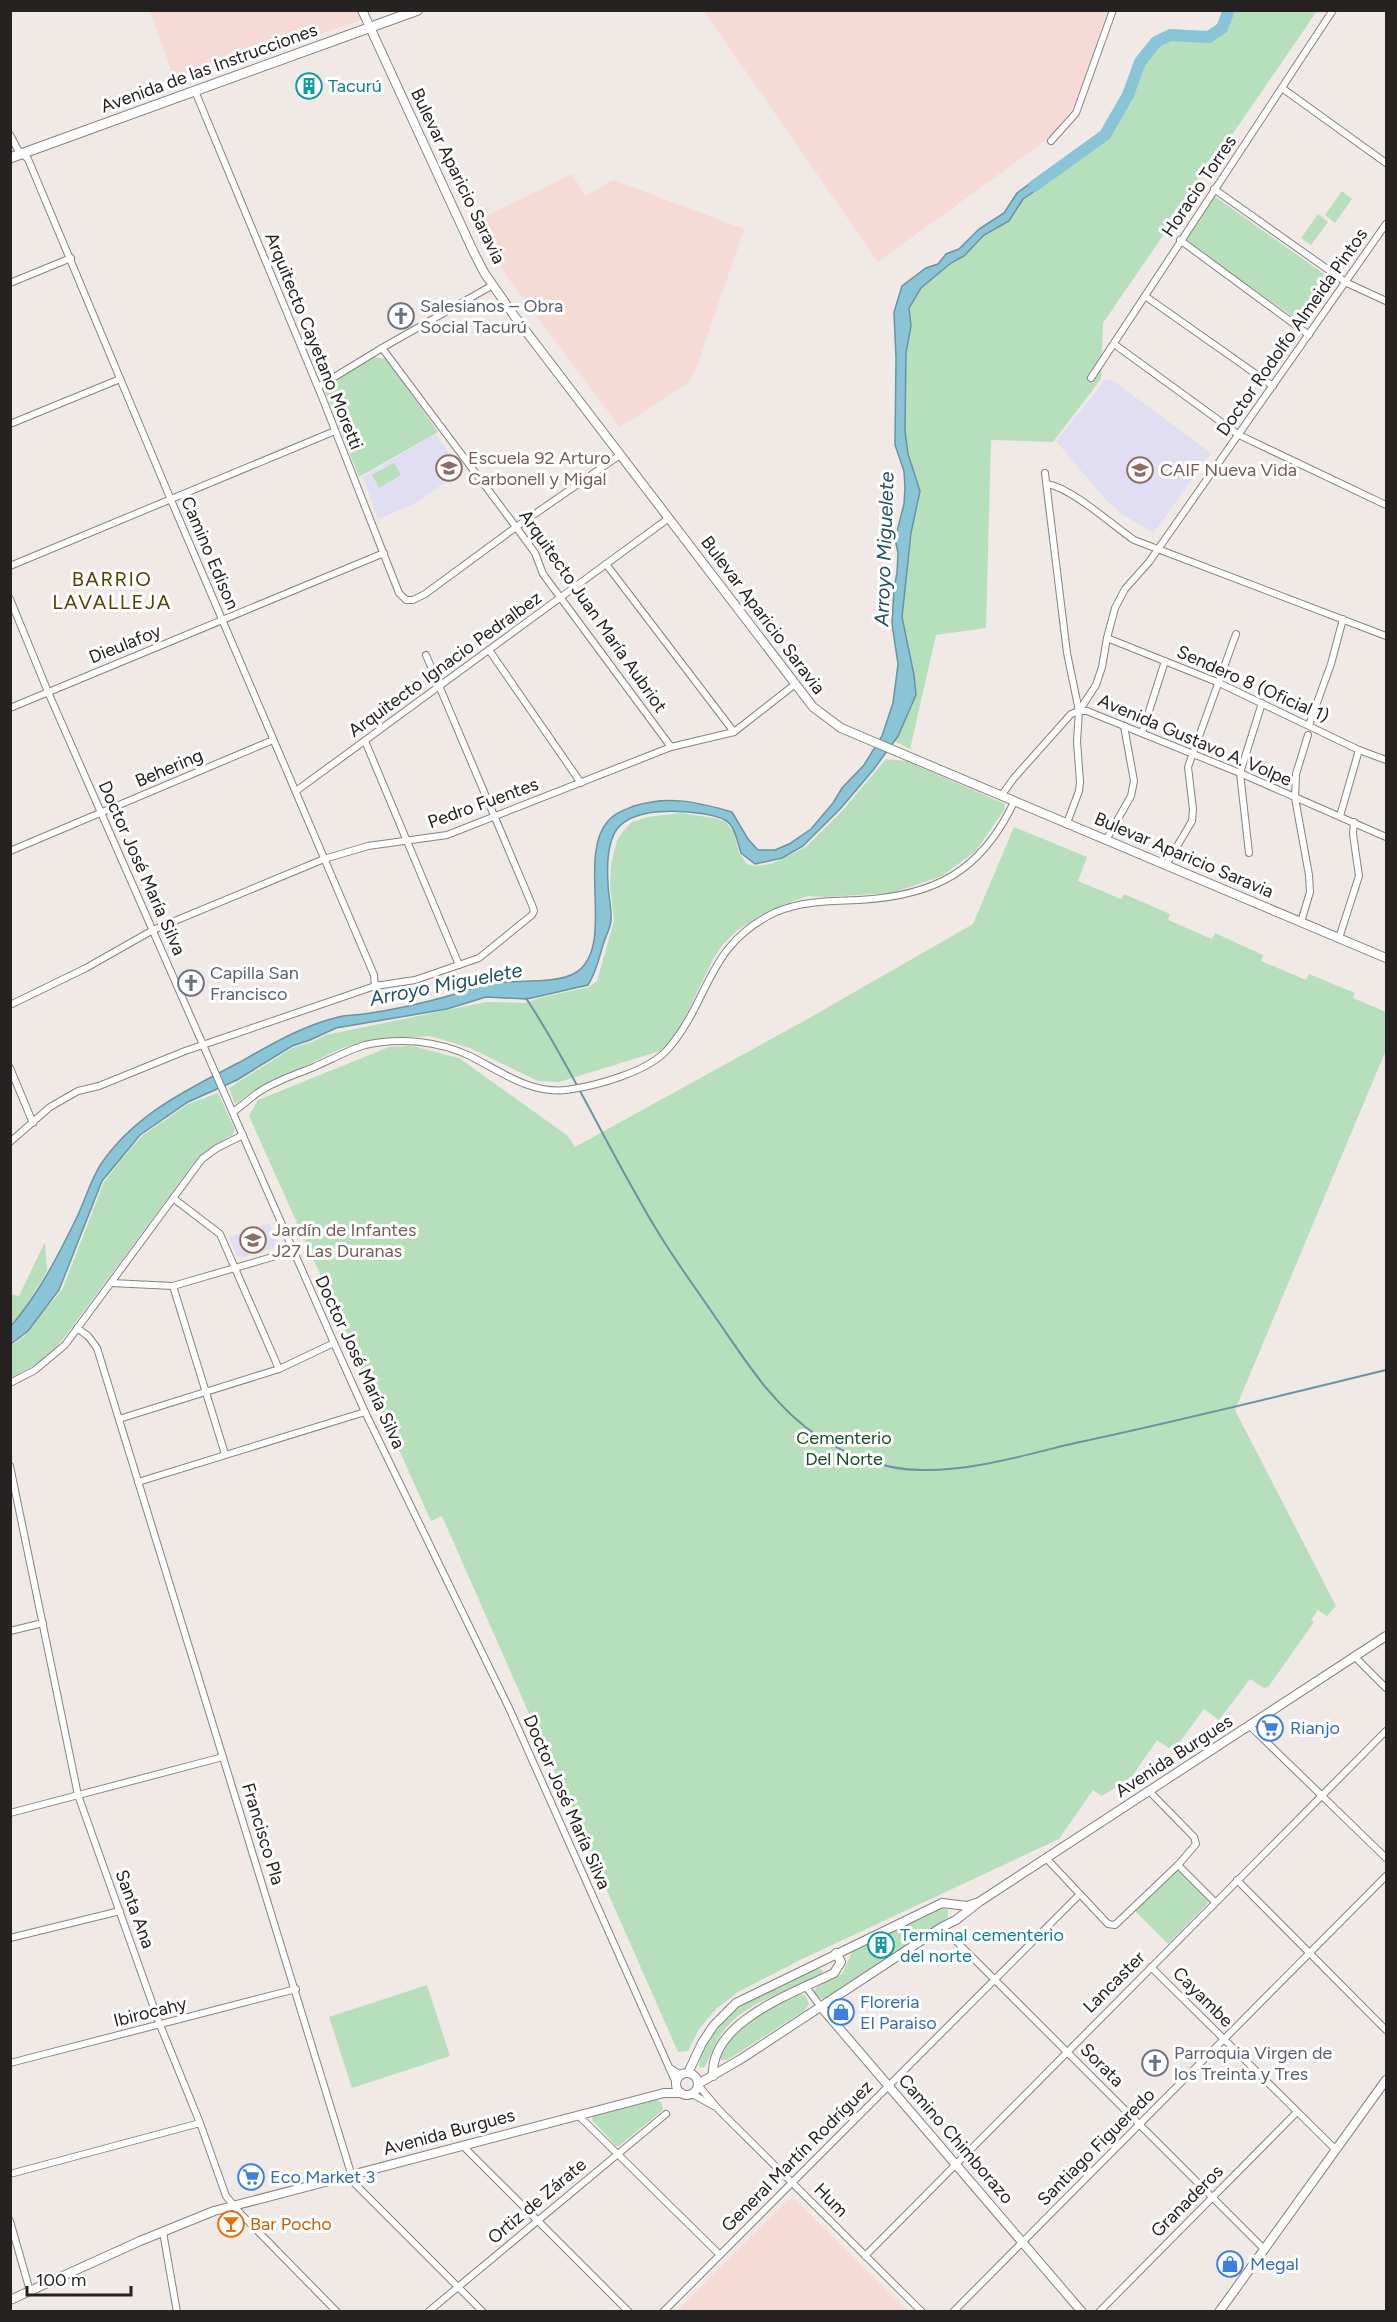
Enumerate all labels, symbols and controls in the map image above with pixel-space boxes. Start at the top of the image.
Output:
street label: Avenida de las Instrucciones [98,19,320,117]
building icon: Tacurú [294,71,324,101]
place label: Tacurú [328,75,382,97]
street label: Bulevar Aparicio Saravia [406,85,510,267]
street label: Horacio Torres [1157,131,1241,241]
street label: Doctor Rodolfo Almeida Pintos [1212,224,1372,440]
street label: Arquitecto Cayetano Moretti [260,229,368,453]
place label: Salesianos – Obra Social Tacurú [420,295,563,338]
church icon: Salesianos – Obra Social Tacurú [386,301,416,331]
place label: Escuela 92 Arturo Carbonell y Migal [468,447,611,490]
school or university icon: Escuela 92 Arturo Carbonell y Migal [434,453,464,483]
school or university icon: CAIF Nueva Vida [1125,455,1155,485]
place label: CAIF Nueva Vida [1160,459,1297,481]
water label: Arroyo Miguelete [869,471,899,628]
street label: Camino Edison [176,493,244,613]
street label: Arquitecto Juan María Aubriot [514,505,672,717]
street label: Bulevar Aparicio Saravia [696,531,830,699]
district label: BARRIO LAVALLEJA [52,567,172,614]
street label: Arquitecto Ignacio Pedralbez [344,586,546,741]
street label: Dieulafoy [86,619,165,668]
street label: Sendero 8 (Oficial 1) [1174,641,1332,727]
street label: Avenida Gustavo A. Volpe [1095,689,1295,791]
street label: Behering [132,744,206,792]
street label: Pedro Fuentes [425,773,541,833]
street label: Doctor José María Silva [94,777,190,959]
street label: Bulevar Aparicio Saravia [1091,807,1277,903]
water label: Arroyo Miguelete [367,957,524,1011]
place label: Capilla San Francisco [210,962,299,1005]
church icon: Capilla San Francisco [176,968,206,998]
place label: Jardín de Infantes J27 Las Duranas [272,1219,416,1262]
school or university icon: Jardín de Infantes J27 Las Duranas [238,1225,268,1255]
street label: Doctor José María Silva [310,1272,410,1452]
park label: Cementerio Del Norte [796,1427,892,1470]
street label: Avenida Burgues [1111,1710,1237,1802]
street label: Doctor José María Silva [519,1711,615,1893]
supermarket icon: Rianjo [1255,1713,1285,1743]
place label: Rianjo [1290,1717,1340,1739]
street label: Francisco Pla [237,1780,289,1888]
street label: Santa Ana [111,1867,159,1951]
place label: Terminal cementerio del norte [900,1924,1064,1967]
building icon: Terminal cementerio del norte [866,1930,896,1960]
street label: Lancaster [1078,1946,1150,2018]
street label: Cayambe [1168,1962,1238,2032]
place label: Floreria El Paraiso [860,1991,937,2034]
street label: Ibirocahy [111,1992,189,2032]
shop icon: Floreria El Paraiso [826,1997,856,2027]
street label: Sorata [1076,2039,1128,2091]
place label: Parroquia Virgen de los Treinta y Tres [1174,2042,1332,2085]
church icon: Parroquia Virgen de los Treinta y Tres [1140,2048,1170,2078]
street label: Camino Chimborazo [894,2070,1018,2208]
street label: General Martín Rodríguez [717,2076,877,2236]
street label: Santiago Figueredo [1033,2084,1159,2210]
street label: Avenida Burgues [381,2104,517,2160]
street label: Ortiz de Zárate [483,2153,591,2249]
street label: Granaderos [1146,2160,1228,2242]
supermarket icon: Eco Market 3 [236,2162,266,2192]
place label: Eco Market 3 [270,2166,375,2188]
street label: Hum [809,2178,853,2222]
bar icon: Bar Pocho [216,2209,246,2239]
place label: Bar Pocho [250,2213,332,2235]
shop icon: Megal [1215,2249,1245,2279]
place label: Megal [1250,2253,1299,2275]
scale bar [27,2259,130,2297]
text: 100 m [36,2269,86,2291]

